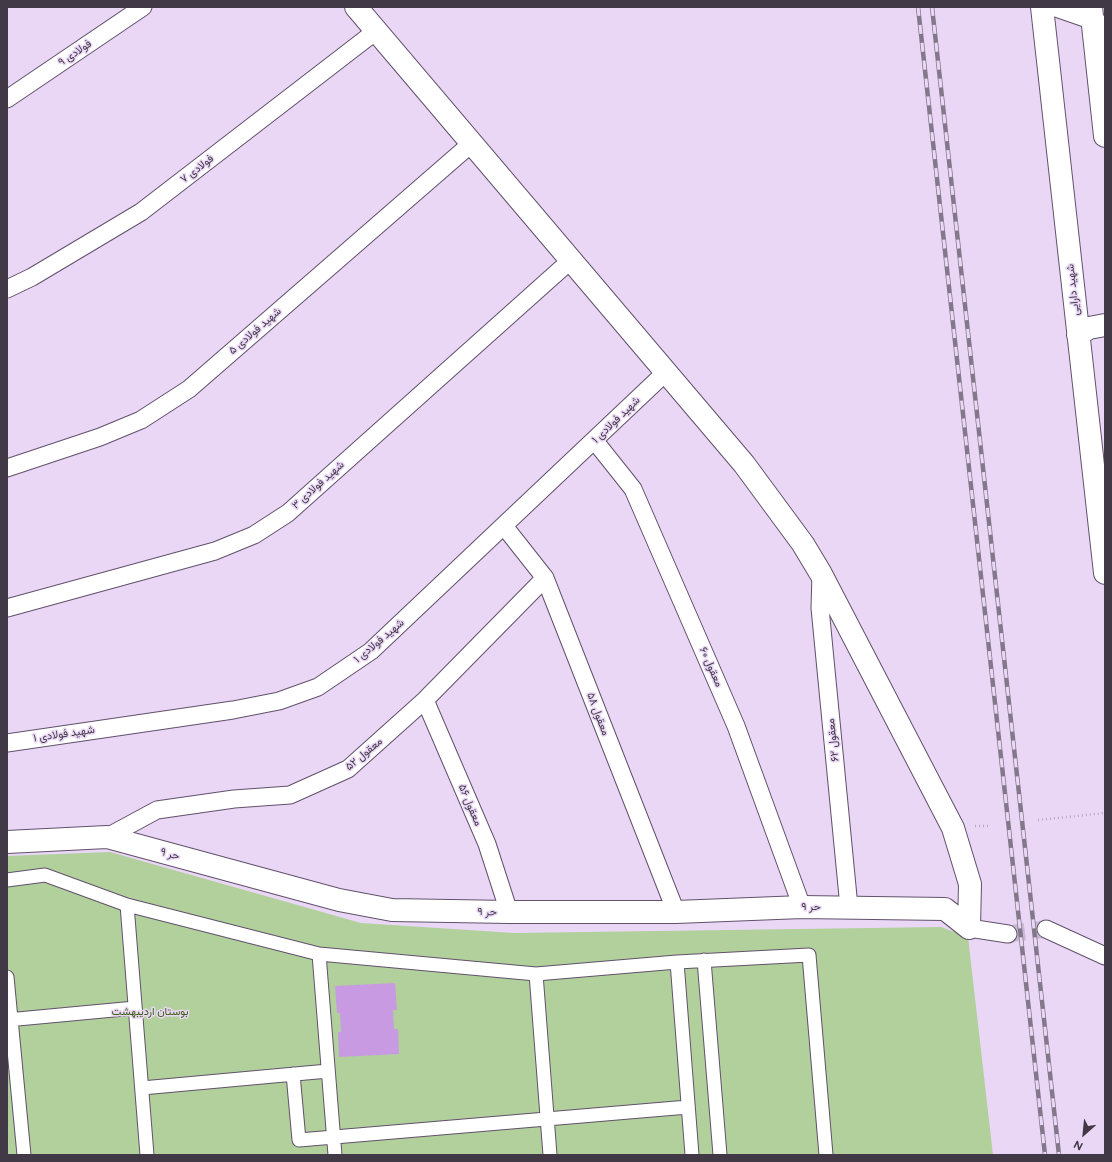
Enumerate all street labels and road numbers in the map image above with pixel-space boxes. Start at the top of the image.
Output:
street label: فولادی ۹ [56,37,94,69]
street label: فولادی ۷ [178,152,216,186]
street label: شهید دارایی [1064,263,1082,317]
street label: شهید فولادی ۵ [226,305,284,357]
street label: شهید فولادی ۱ [589,394,643,446]
street label: شهید فولادی ۳ [289,458,347,512]
street label: شهید فولادی ۱ [351,616,407,666]
street label: معقول ۶۰ [696,645,726,689]
street label: معقول ۵۸ [584,691,612,737]
street label: معقول ۶۲ [824,718,842,762]
street label: شهید فولادی ۱ [32,723,96,745]
street label: معقول ۵۲ [343,735,385,773]
street label: معقول ۵۶ [455,782,485,828]
street label: حر ۹ [159,845,181,863]
street label: حر ۹ [801,900,821,914]
street label: حر ۹ [477,905,497,919]

